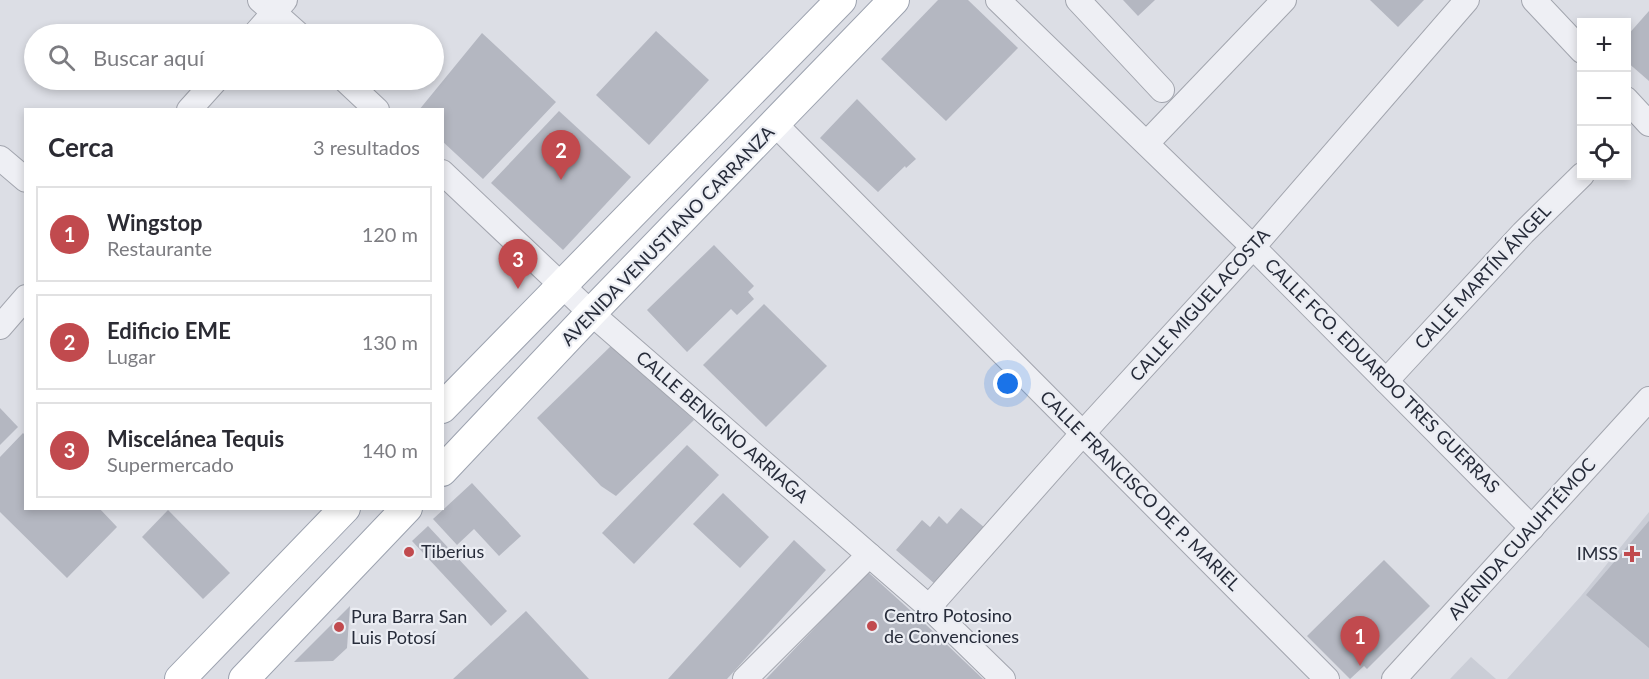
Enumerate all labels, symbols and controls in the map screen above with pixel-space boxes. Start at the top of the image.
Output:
map controls [1577,18,1631,180]
button: + [1577,18,1631,72]
search box [24,24,444,90]
icon: search [45,41,78,74]
text: Buscar aquí [93,44,204,71]
button: − [1577,72,1631,126]
street label: AVENIDA VENUSTIANO CARRANZA [556,120,779,350]
button: locate [1577,126,1631,180]
pin: 2 [542,130,580,180]
text: Cerca [48,131,114,163]
text: 3 resultados [313,135,420,159]
street label: CALLE MARTÍN ÁNGEL [1410,199,1555,353]
text: Wingstop [107,209,203,236]
text: 1 [64,222,75,246]
text: 120 m [362,222,418,246]
street label: CALLE MIGUEL ACOSTA [1125,223,1274,385]
text: Restaurante [107,236,212,260]
pin: 3 [498,240,538,289]
street label: CALLE FCO. EDUARDO TRES GUERRAS [1261,253,1505,497]
text: Edificio EME [107,317,231,344]
text: 2 [64,330,75,354]
text: 130 m [362,330,418,354]
text: Lugar [107,344,155,368]
street label: CALLE BENIGNO ARRIAGA [632,346,814,507]
your location [993,369,1022,398]
street label: CALLE FRANCISCO DE P. MARIEL [1036,386,1245,595]
text: Miscelánea Tequis [107,425,284,452]
text: 3 [64,438,75,462]
text: 140 m [362,438,418,462]
text: Supermercado [107,452,234,476]
street label: AVENIDA CUAUHTÉMOC [1443,453,1600,624]
place label: Tiberius [421,540,484,562]
place label: IMSS [1577,542,1618,564]
marker: Tiberius [402,545,416,559]
marker: IMSS [1623,545,1641,563]
place label: Centro Potosino de Convenciones [884,604,1019,647]
place label: Pura Barra San Luis Potosí [351,605,467,648]
pin: 1 [1340,616,1380,666]
marker: Centro Potosino de Convenciones [865,619,879,633]
marker: Pura Barra San Luis Potosí [332,620,346,634]

